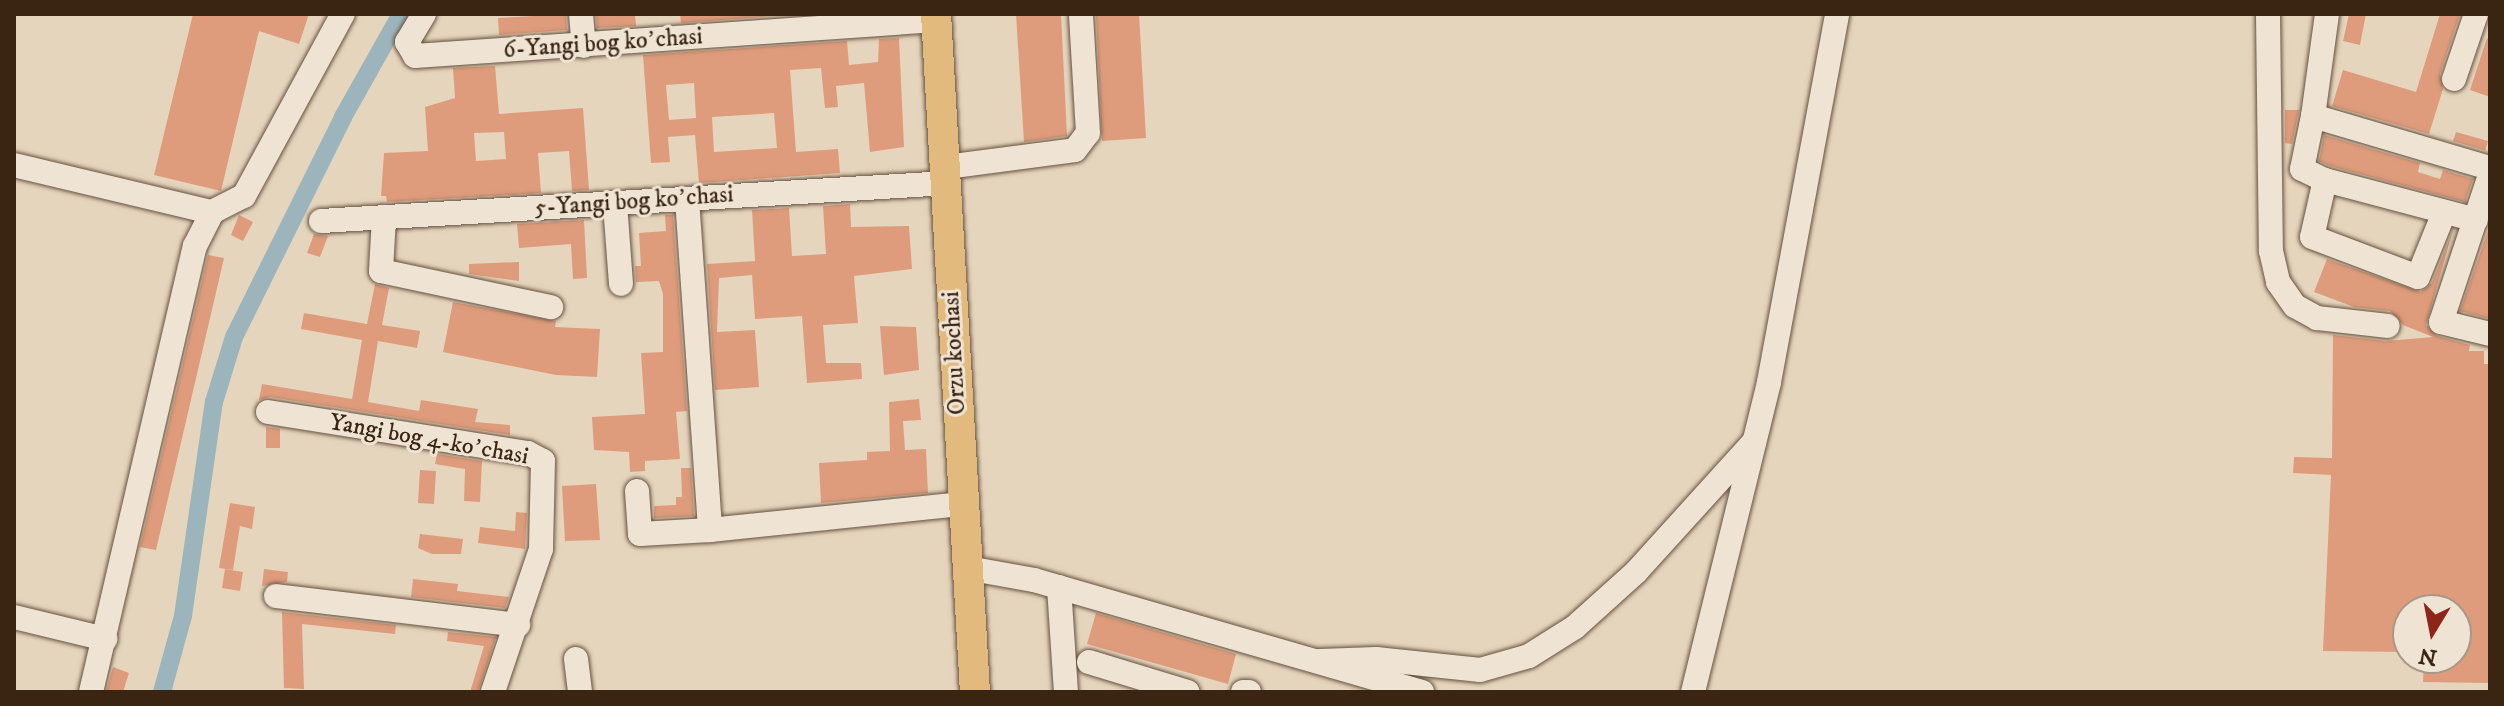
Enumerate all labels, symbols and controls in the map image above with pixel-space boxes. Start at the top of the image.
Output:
street label: 6-Yangi bog koʼchasi [502,23,704,65]
street label: 5-Yangi bog koʼchasi [534,181,734,223]
street label: Orzu kochasi [937,290,973,416]
street label: Yangi bog 4-koʼchasi [327,408,531,472]
north arrow [2392,594,2472,674]
text: N [2417,641,2439,671]

